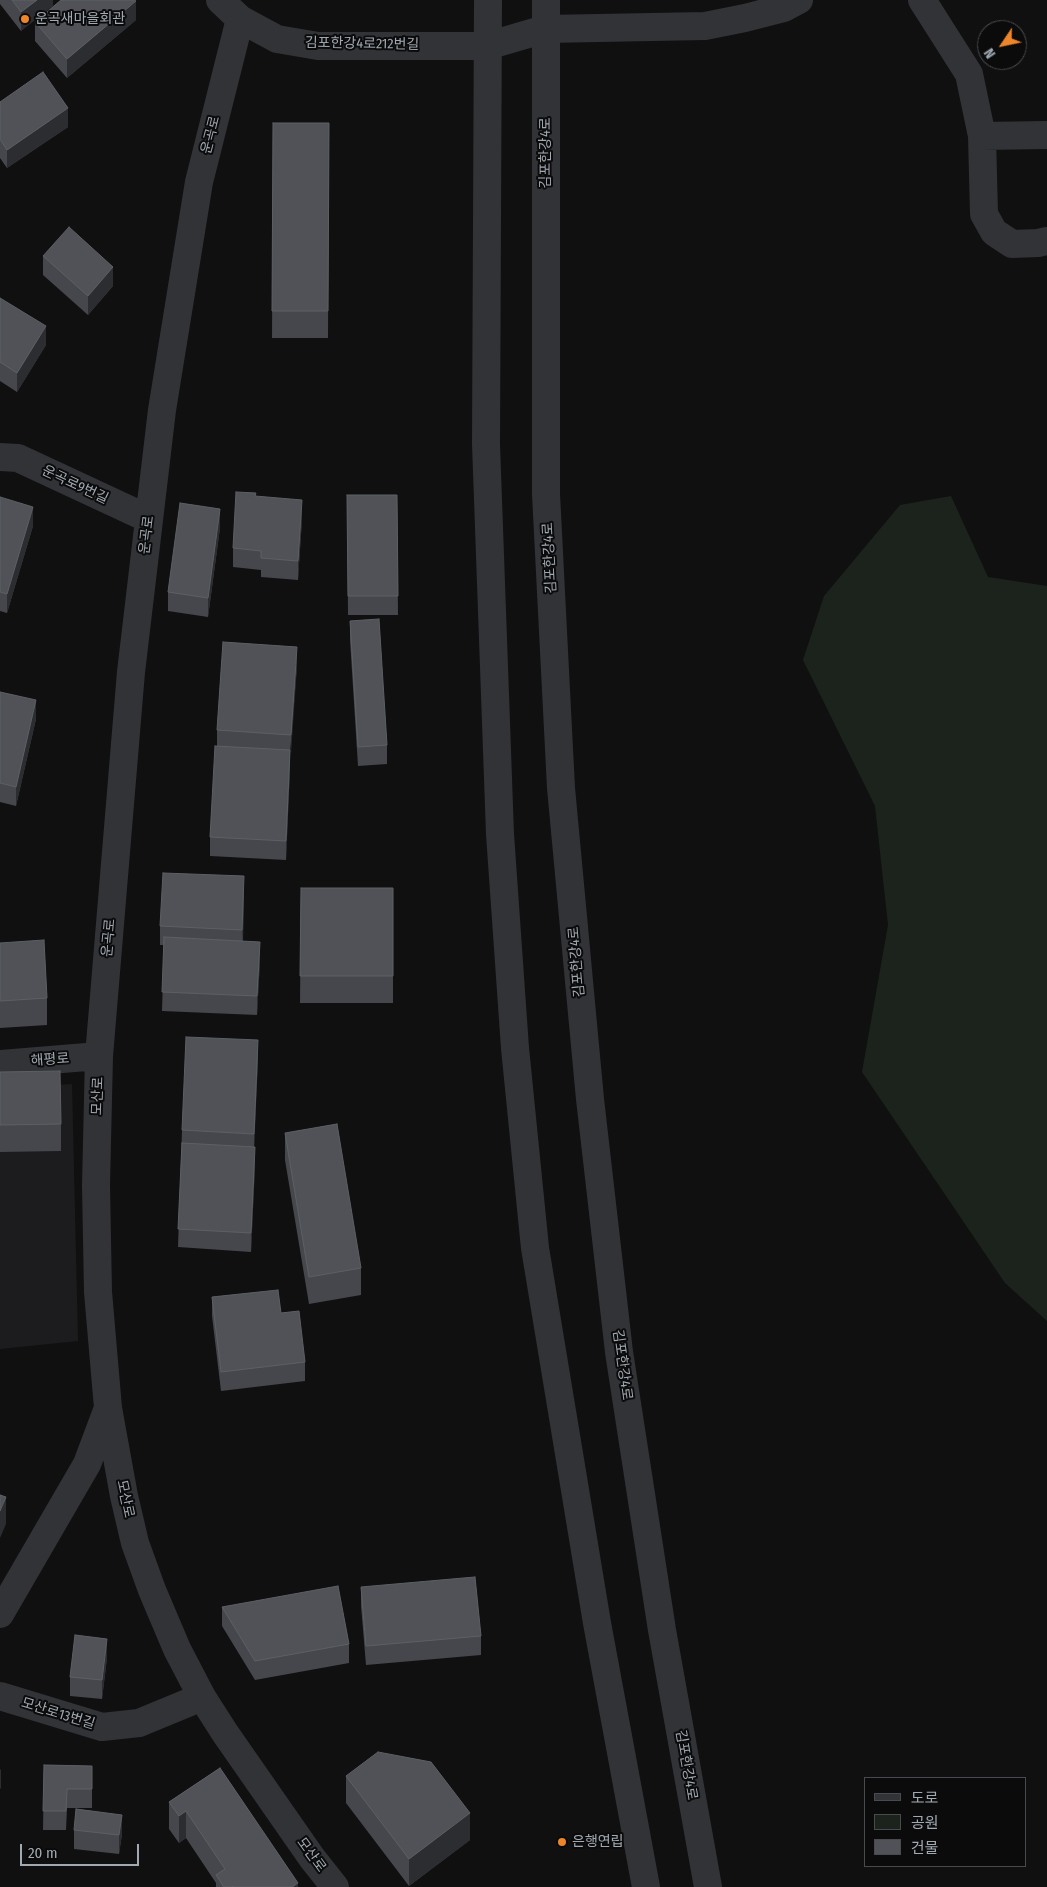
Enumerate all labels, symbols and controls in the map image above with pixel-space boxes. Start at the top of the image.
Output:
place label: 운곡새마을회관 [35,11,125,27]
marker: 운곡새마을회관 [19,13,31,25]
north arrow [977,20,1027,70]
street label: 김포한강4로212번길 [305,35,419,53]
text: N [981,45,999,61]
street label: 운곡로 [198,114,224,156]
street label: 김포한강4로 [538,117,554,189]
street label: 운곡로9번길 [39,462,111,508]
street label: 운곡로 [136,515,158,555]
street label: 김포한강4로 [540,522,560,594]
street label: 운곡로 [99,918,119,958]
street label: 김포한강4로 [566,926,588,998]
street label: 해평로 [30,1050,70,1070]
street label: 모산로 [89,1076,107,1116]
street label: 김포한강4로 [609,1329,635,1401]
street label: 모산로 [113,1478,137,1520]
street label: 모산로13번길 [19,1695,97,1733]
street label: 김포한강4로 [672,1728,700,1802]
legend [864,1777,1027,1867]
text: 도로 [911,1789,939,1807]
text: 공원 [911,1814,939,1832]
scale bar [22,1834,141,1866]
street label: 모산로 [293,1834,329,1876]
place label: 은행연립 [572,1834,624,1850]
marker: 은행연립 [556,1836,568,1848]
text: 건물 [911,1839,939,1857]
text: 20 m [28,1844,58,1862]

